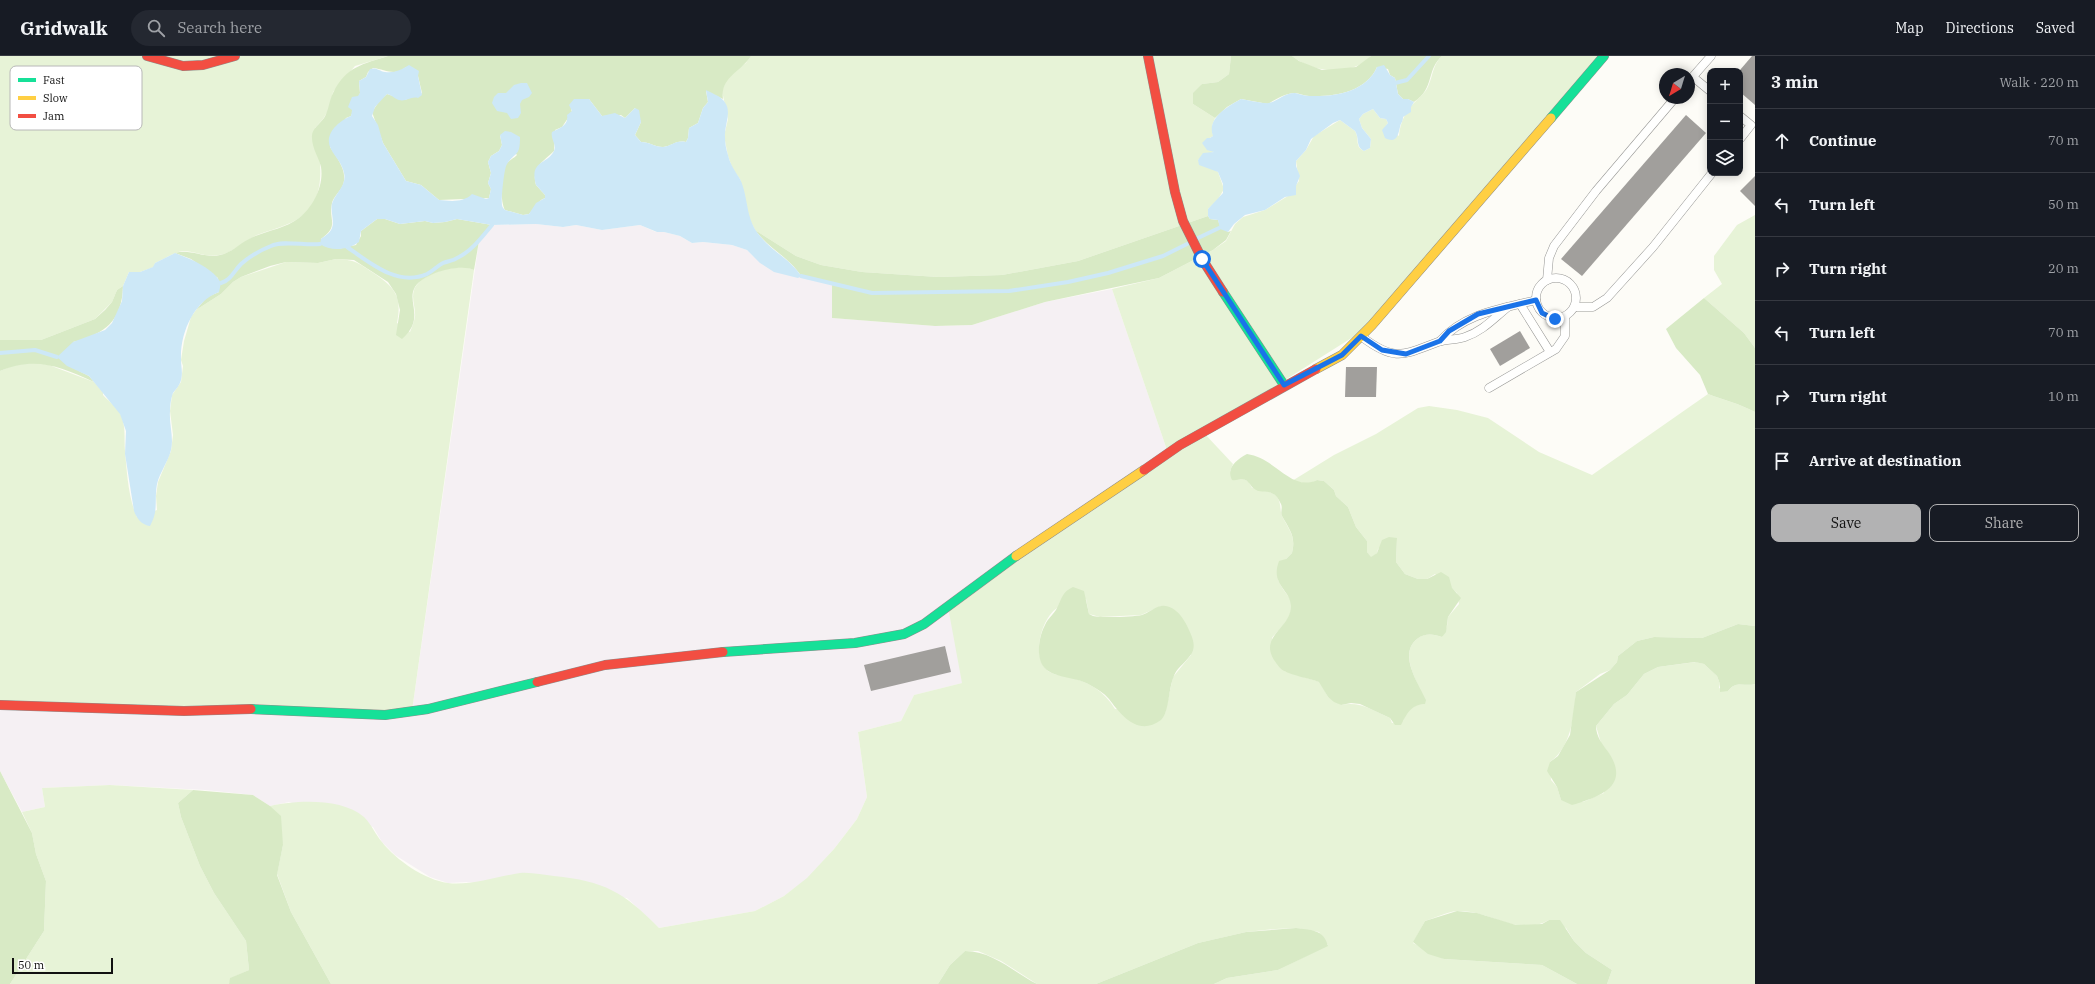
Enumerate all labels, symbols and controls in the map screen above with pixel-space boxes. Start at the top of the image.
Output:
search box [131,10,411,46]
text: Gridwalk [20,16,107,40]
icon: search [145,17,167,39]
text: Search here [177,18,262,37]
text: Map [1895,19,1924,37]
text: Directions [1946,19,2014,37]
text: Saved [2036,19,2075,37]
legend [10,66,142,130]
north arrow [1659,68,1695,104]
map controls [1707,68,1743,176]
button: + [1707,68,1743,104]
text: 3 min [1771,71,1819,93]
text: Fast [43,73,65,87]
text: Walk · 220 m [2000,74,2079,91]
text: Slow [43,91,68,105]
button: − [1707,104,1743,140]
text: Jam [43,109,65,123]
icon: ahead [1771,130,1793,152]
text: Continue [1809,131,1876,150]
text: 70 m [2048,132,2079,149]
button: layers [1707,140,1743,176]
icon: left [1771,194,1793,216]
text: Turn left [1809,195,1875,214]
text: 50 m [2048,196,2079,213]
route start [1193,250,1211,268]
icon: right [1771,258,1793,280]
text: Turn right [1809,259,1887,278]
text: 20 m [2048,260,2079,277]
route end [1546,310,1564,328]
icon: left [1771,322,1793,344]
text: Turn left [1809,323,1875,342]
text: 70 m [2048,324,2079,341]
icon: right [1771,386,1793,408]
text: Turn right [1809,387,1887,406]
text: 10 m [2048,388,2079,405]
icon: arrive [1771,450,1793,472]
text: Arrive at destination [1809,451,1961,470]
button: Save [1771,504,1921,542]
button: Share [1929,504,2079,542]
scale bar [12,956,113,975]
text: 50 m [18,958,44,972]

